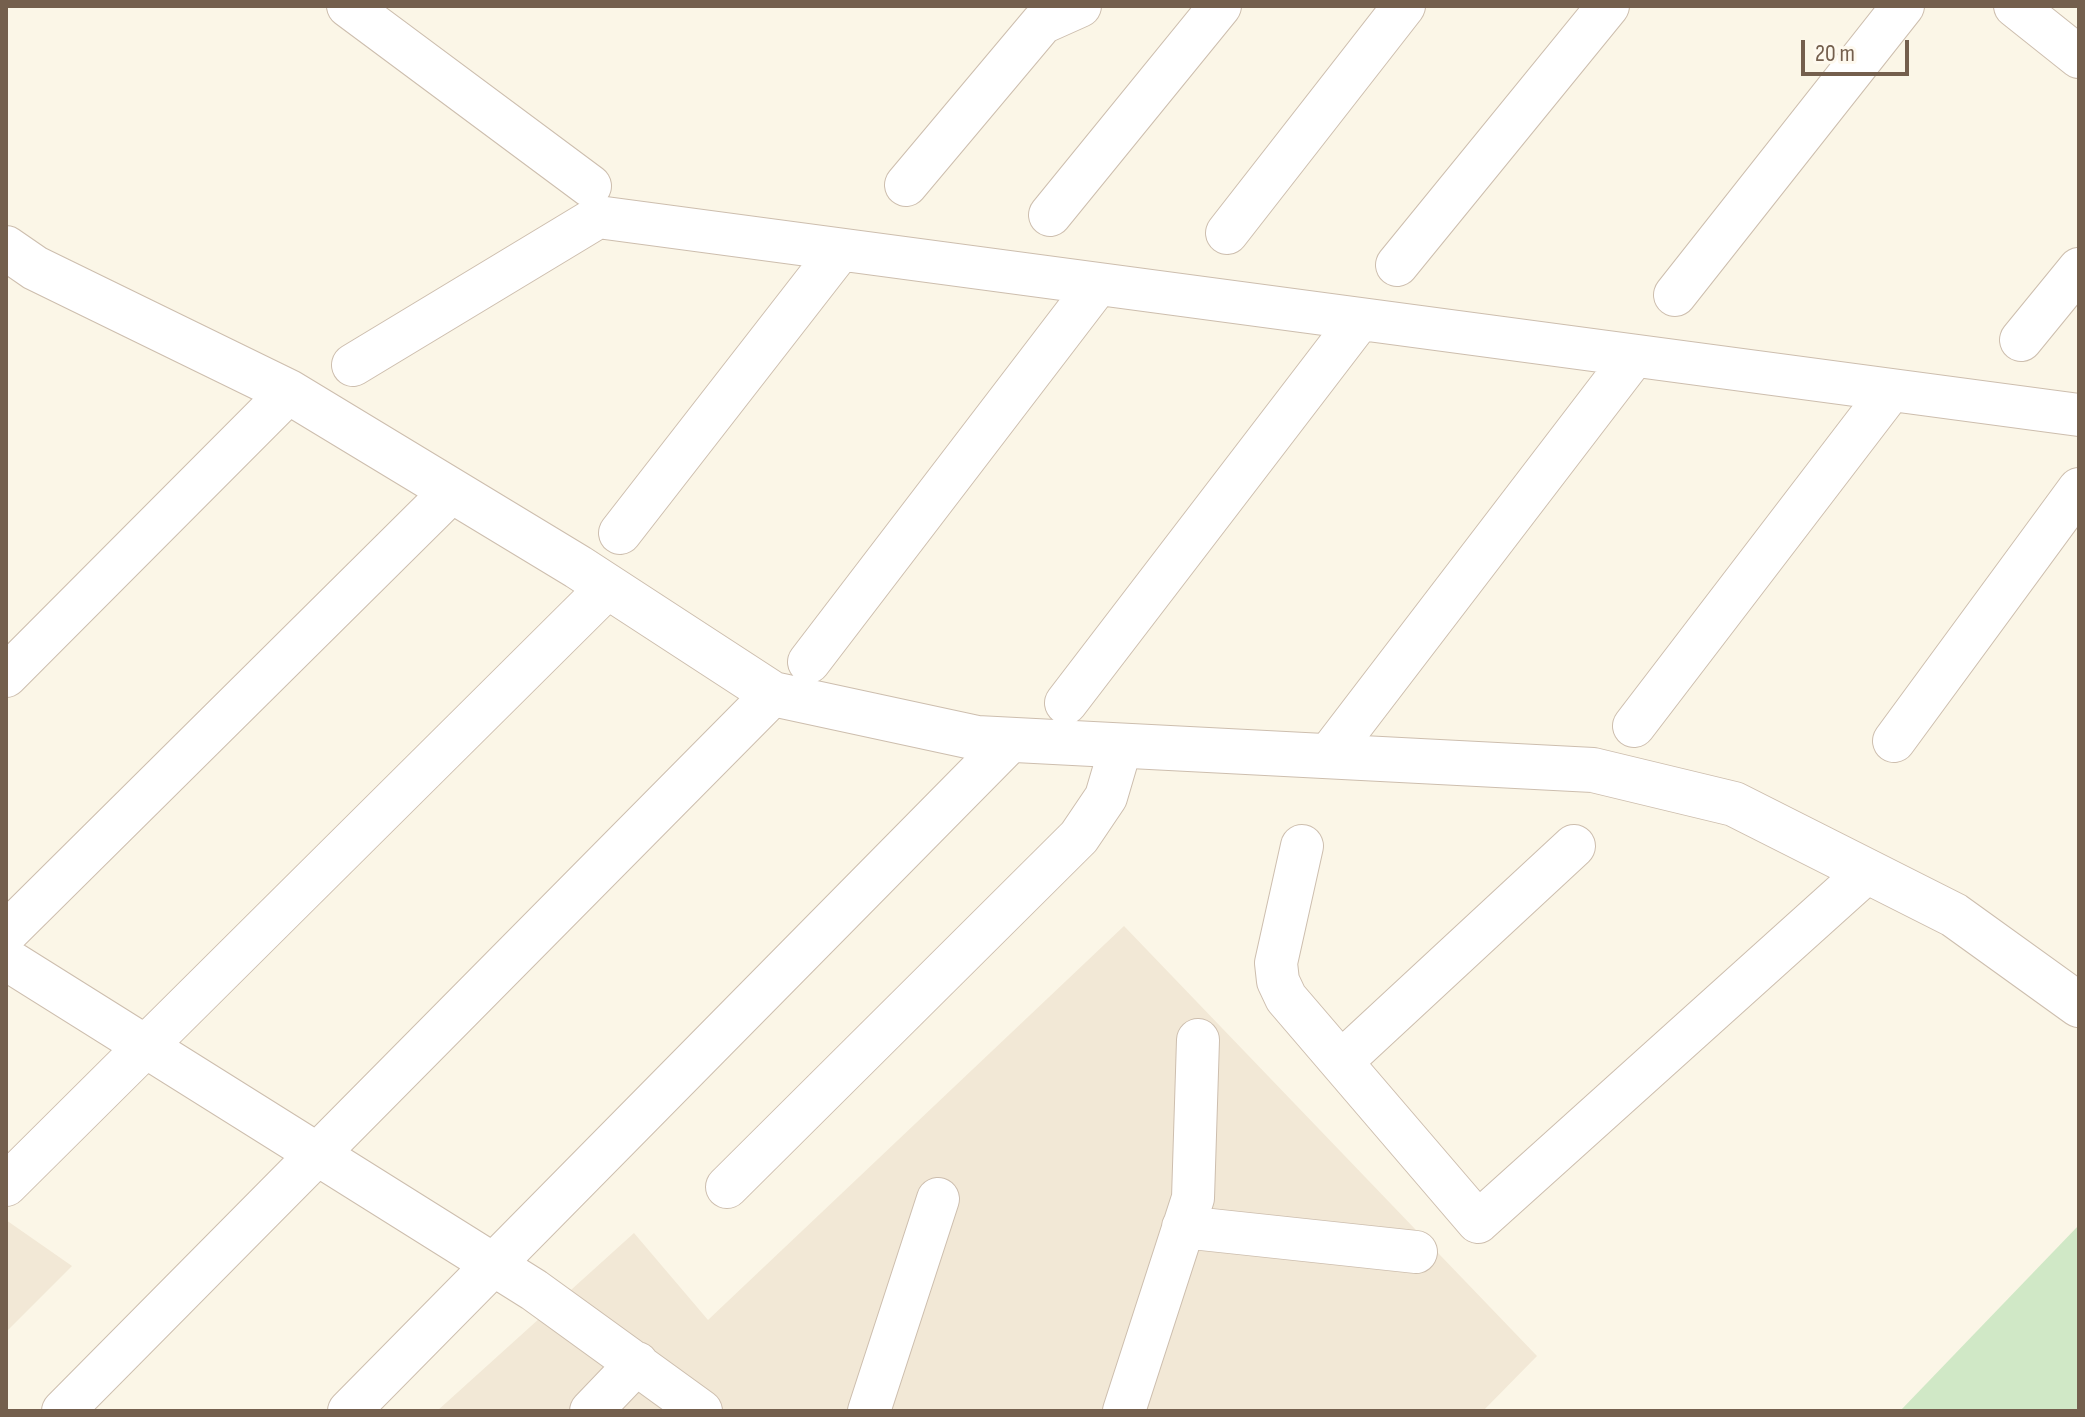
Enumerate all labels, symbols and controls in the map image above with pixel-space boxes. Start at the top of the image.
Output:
scale bar [1805,24,1913,74]
text: 20 m [1815,39,1855,68]

